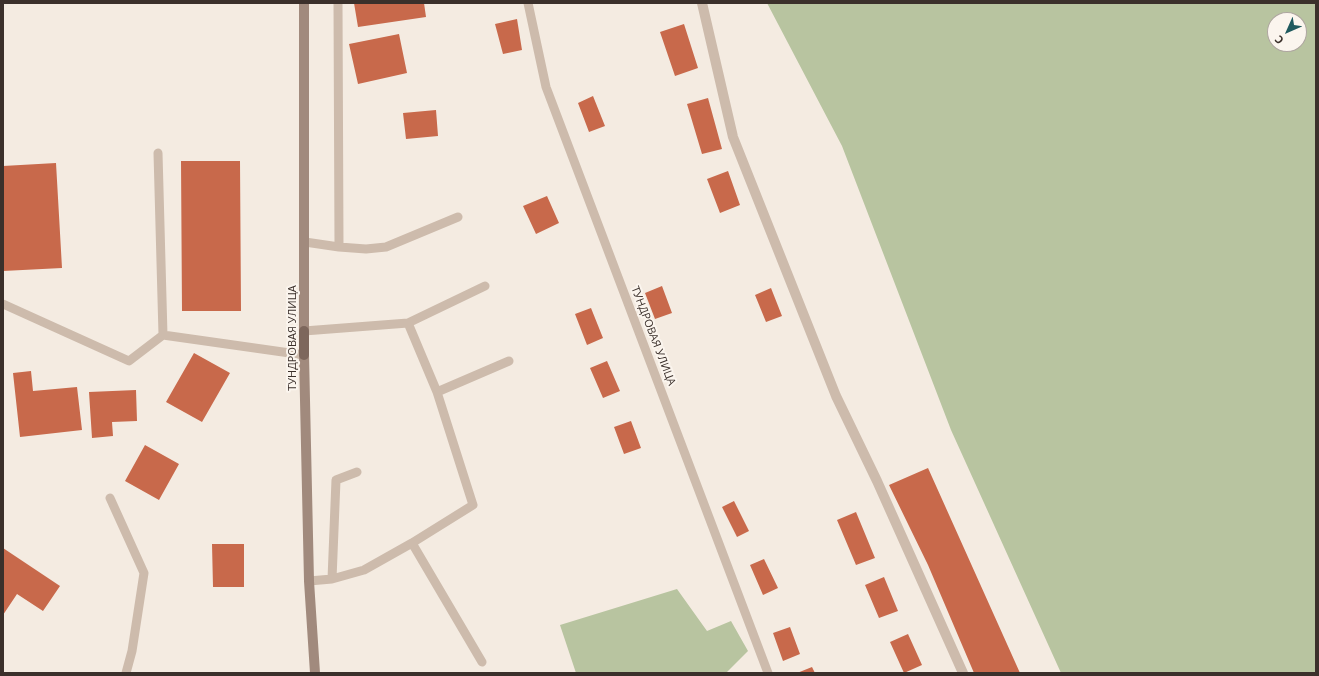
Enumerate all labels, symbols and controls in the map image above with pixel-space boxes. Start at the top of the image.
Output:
north arrow [1267,12,1307,52]
text: С [1271,32,1287,48]
street label: ТУНДРОВАЯ УЛИЦА [628,284,678,388]
street label: ТУНДРОВАЯ УЛИЦА [286,285,300,391]

